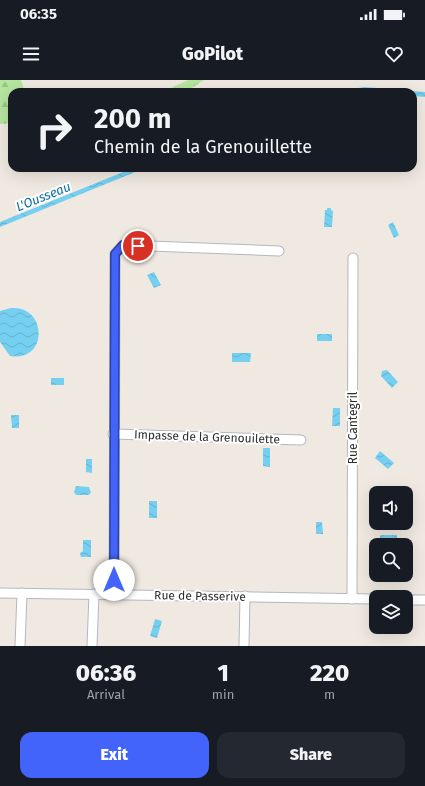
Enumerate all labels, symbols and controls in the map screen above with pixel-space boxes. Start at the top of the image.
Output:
text: 06:35 [20,5,57,23]
icon: menu [20,43,42,65]
text: GoPilot [182,43,243,65]
icon: heart [383,43,405,65]
text: 200 m [94,102,172,135]
icon: right [28,104,80,156]
text: Chemin de la Grenouillette [94,136,312,158]
water label: L'Ousseau [14,179,73,214]
pin [121,229,155,263]
icon: arrive [127,235,149,257]
street label: Rue Cantegril [346,391,360,464]
street label: Impasse de la Grenouilette [134,427,280,447]
map controls [369,486,413,634]
button: sound [369,486,413,530]
button: search [369,538,413,582]
position arrow [93,559,135,601]
street label: Rue de Passerive [154,588,246,604]
button: layers [369,590,413,634]
text: 06:36 [76,659,136,687]
text: 1 [217,659,229,687]
text: 220 [310,659,349,687]
text: Arrival [87,687,125,702]
text: min [212,687,234,702]
text: m [324,687,335,702]
button: Exit [20,732,209,778]
button: Share [217,732,405,778]

